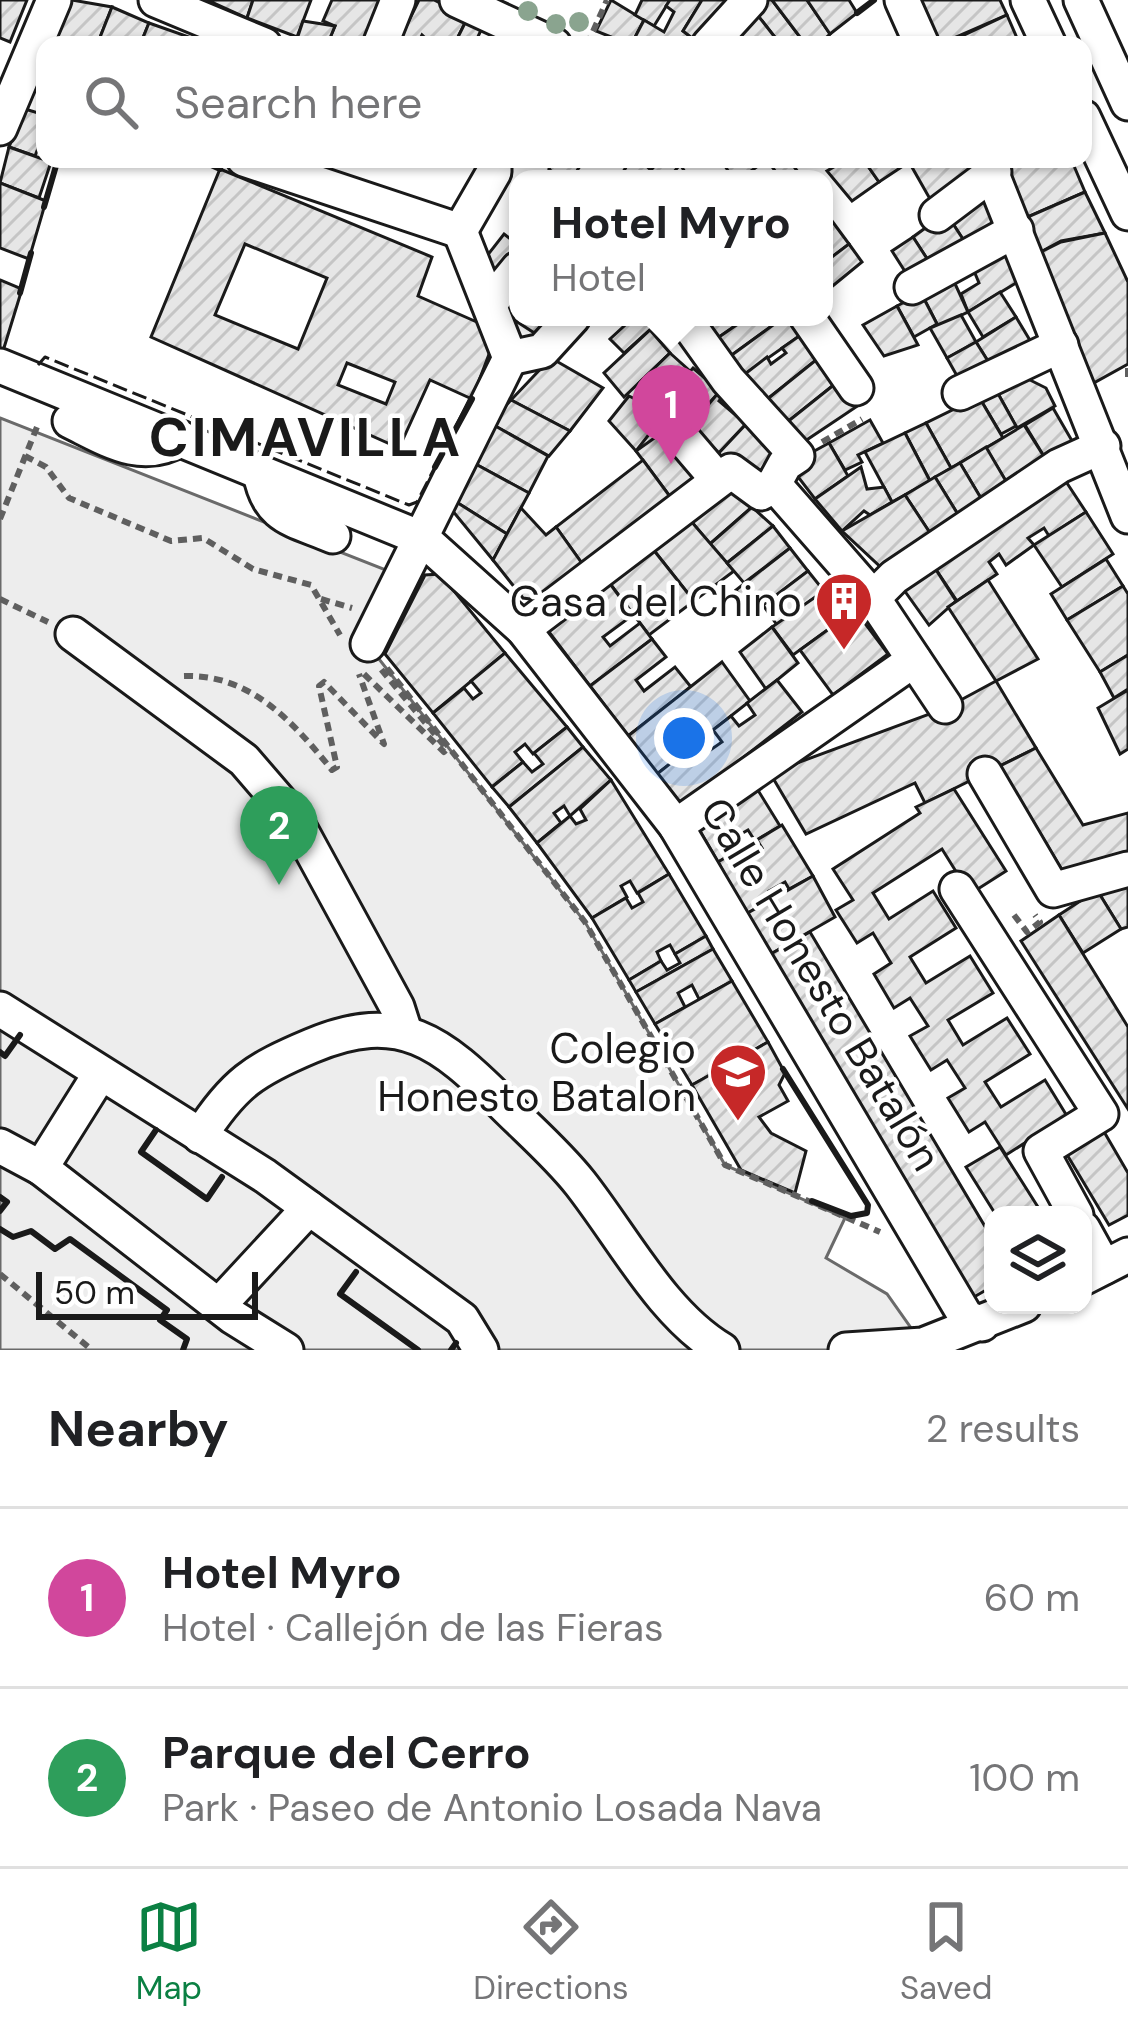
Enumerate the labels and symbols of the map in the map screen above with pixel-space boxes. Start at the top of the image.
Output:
pin: 1 [632,365,710,464]
district label: CIMAVILLA [149,402,463,473]
building icon: Casa del Chino [813,570,875,652]
place label: Casa del Chino [510,574,802,629]
your location [654,708,714,768]
pin: 2 [240,786,318,885]
street label: Calle Honesto Batalón [688,787,954,1181]
place label: Colegio Honesto Batalon [377,1021,696,1124]
school or university icon: Colegio Honesto Batalon [707,1041,769,1123]
scale bar [36,1266,258,1319]

